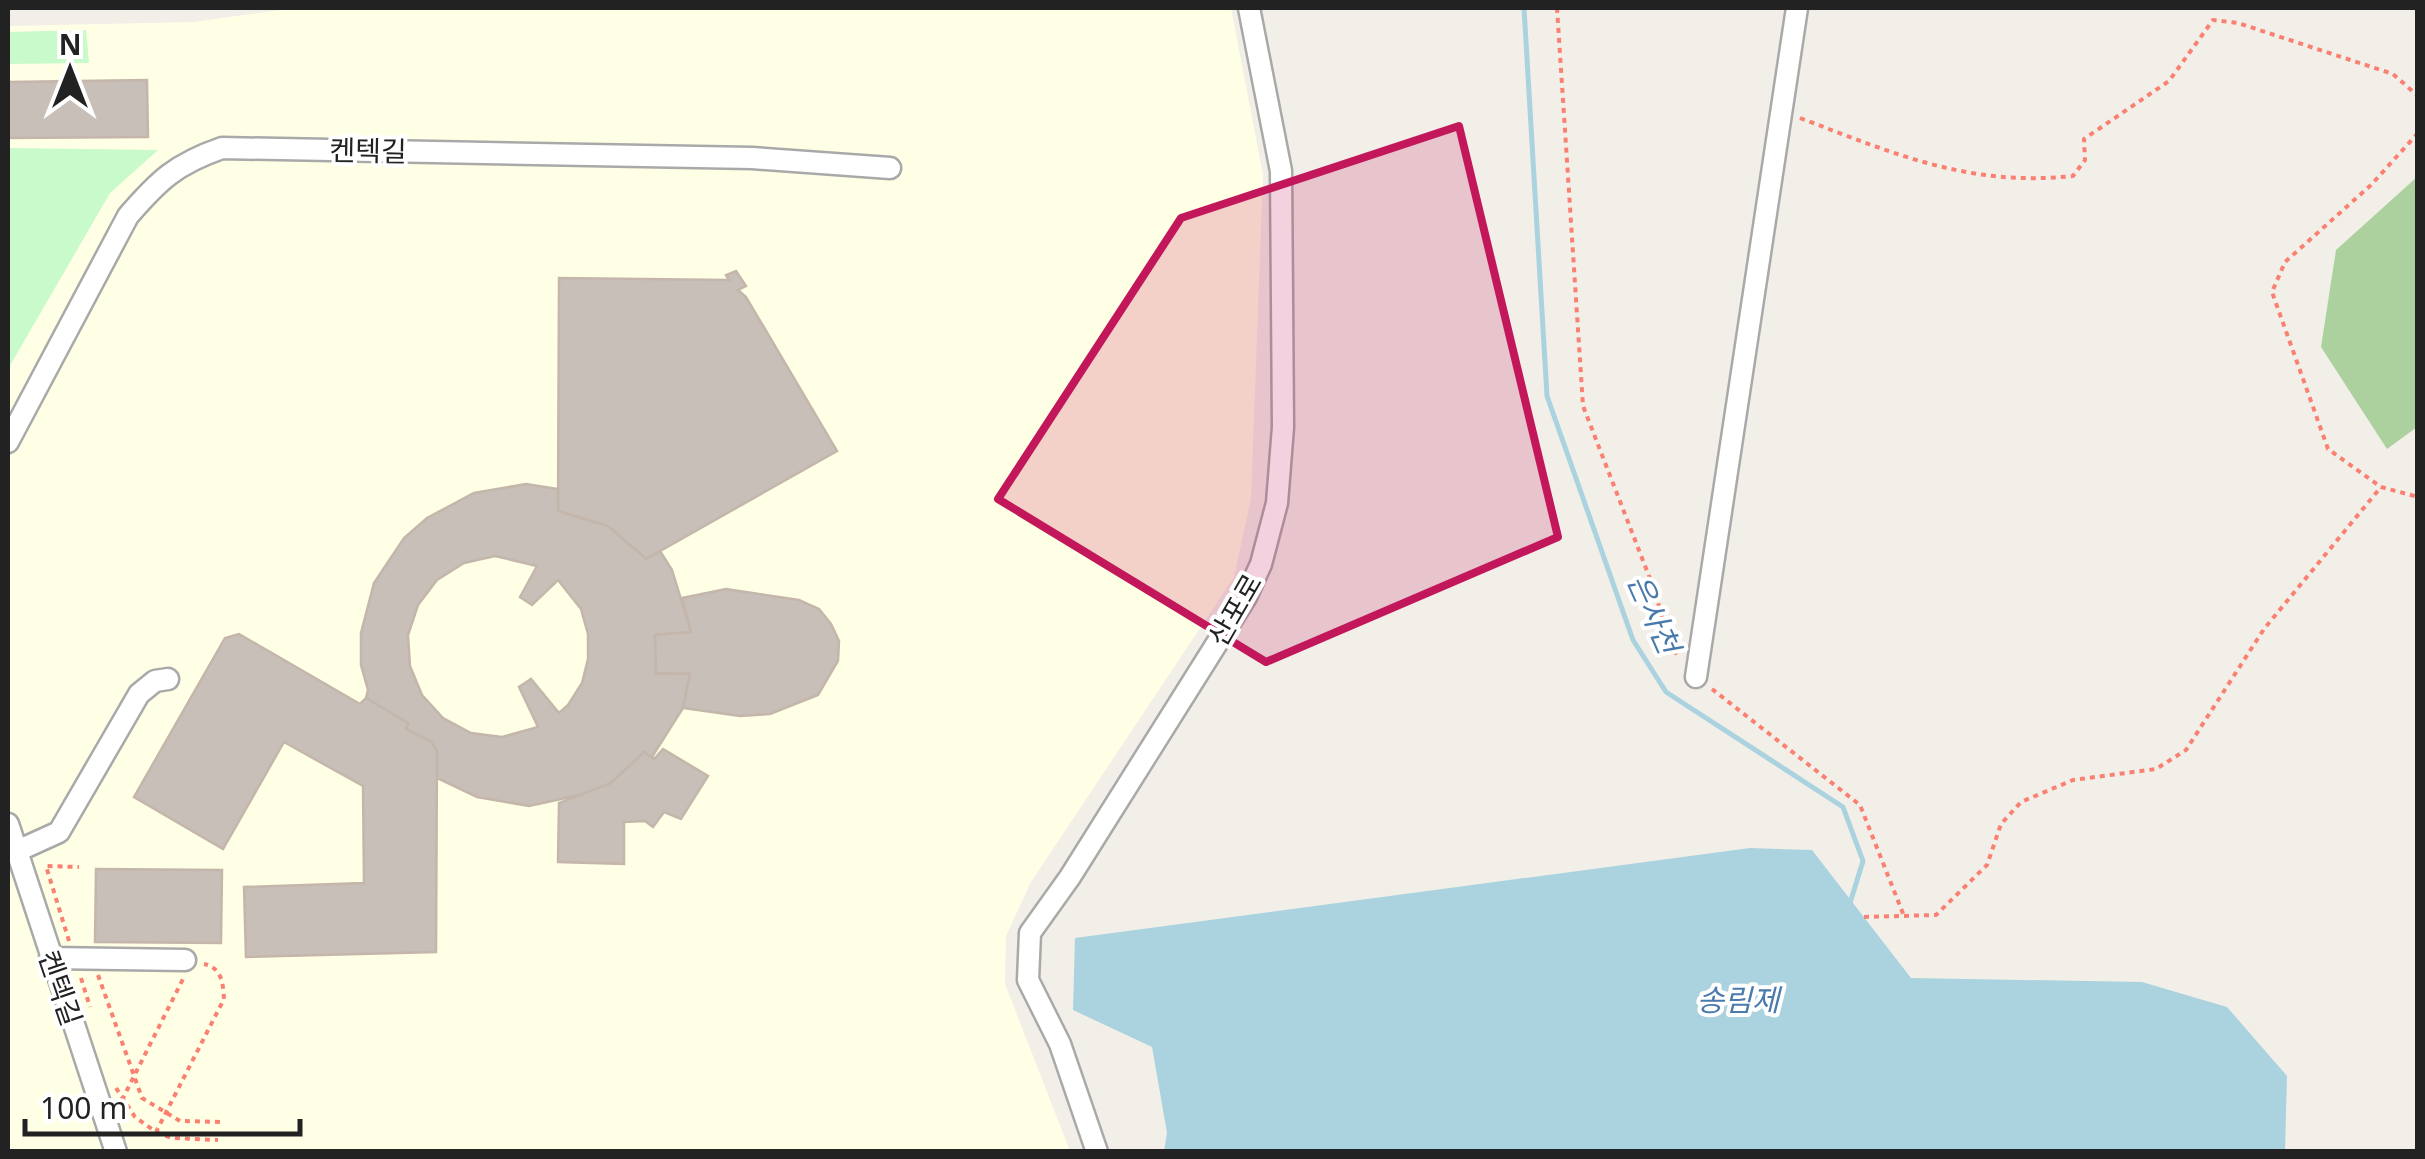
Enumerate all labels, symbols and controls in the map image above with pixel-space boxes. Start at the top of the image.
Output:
north arrow [20,20,120,120]
text: N [59,25,81,63]
street label: 켄텍길 [329,130,407,170]
street label: 산포로 [1198,567,1270,652]
water label: 은사천 [1619,567,1691,663]
street label: 켄텍길 [30,945,91,1030]
water label: 송림제 [1697,979,1783,1020]
scale bar [25,1074,300,1136]
text: 100 m [40,1087,127,1128]

